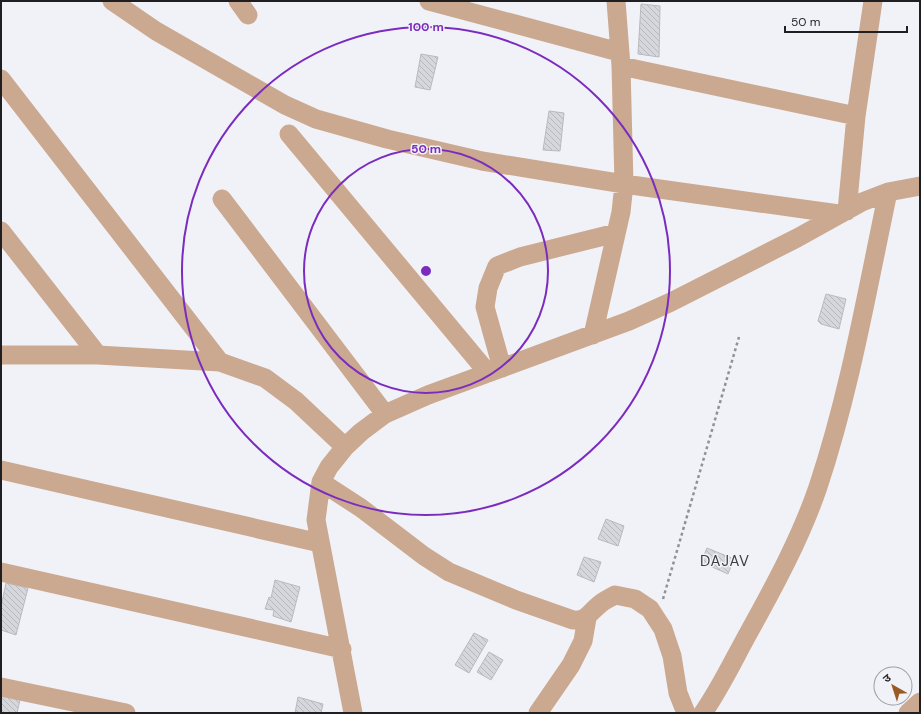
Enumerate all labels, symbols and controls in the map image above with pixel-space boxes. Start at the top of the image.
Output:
scale bar [785,8,907,34]
text: 50 m [791,14,820,30]
text: 100 m [408,19,444,35]
text: 50 m [411,141,441,157]
centre of rings [419,264,433,278]
district label: DAJAV [700,551,750,571]
north arrow [873,666,913,706]
text: उ [880,670,894,686]

